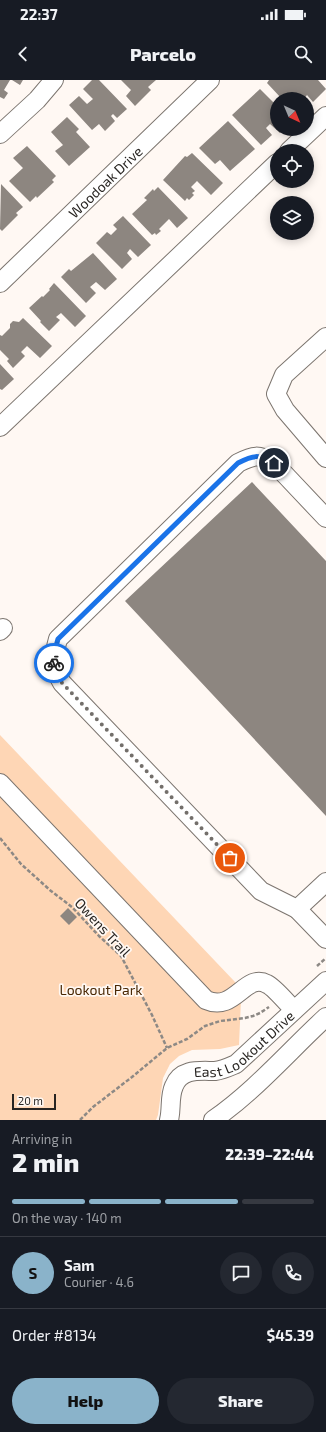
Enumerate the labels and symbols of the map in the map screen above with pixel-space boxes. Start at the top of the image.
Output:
north arrow [270,92,314,136]
street label: Woodoak Drive [65,142,145,221]
pin [257,446,291,480]
courier [34,643,74,683]
pin [213,841,247,875]
street label: Owens Trail [71,894,135,961]
park label: Lookout Park [59,981,143,998]
street label: East Lookout Drive [193,1007,297,1080]
scale bar [12,1092,56,1111]

